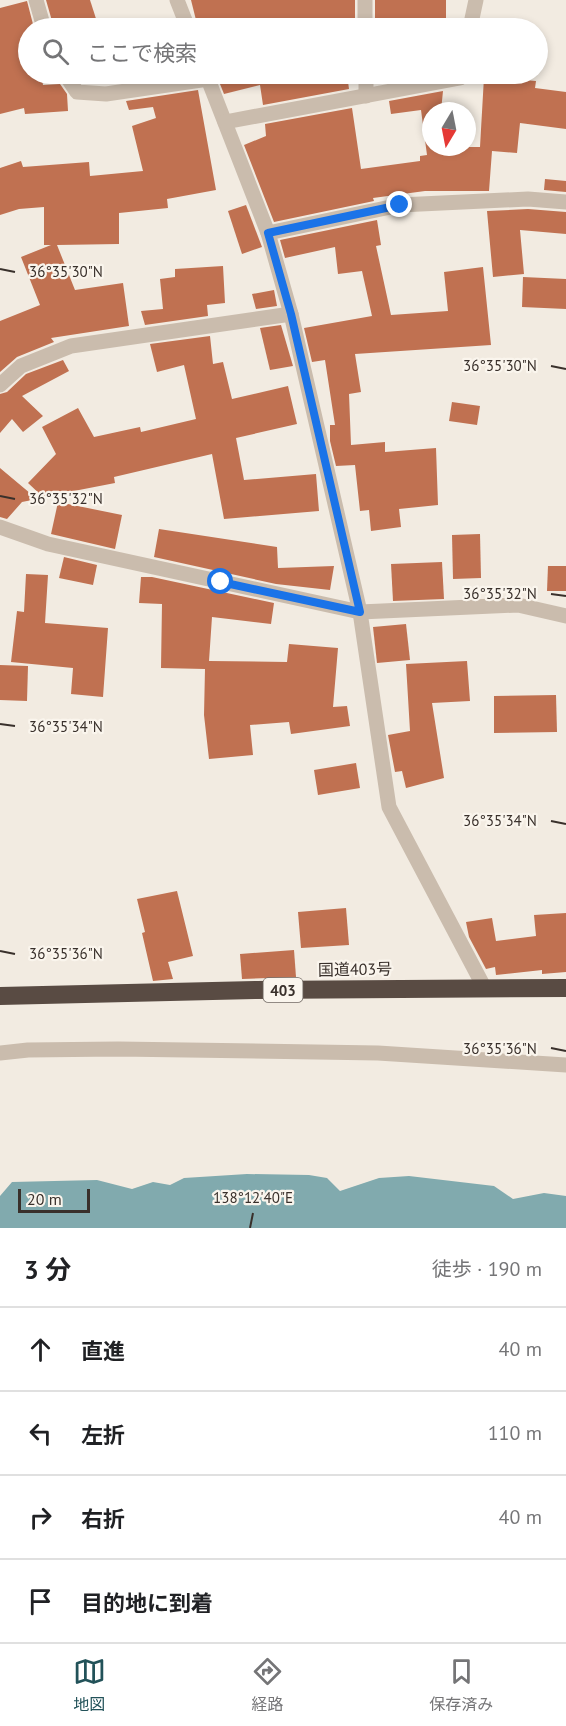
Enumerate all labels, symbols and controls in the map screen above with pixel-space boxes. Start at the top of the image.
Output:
search box [18,18,548,84]
icon: search [39,35,72,68]
text: ここで検索 [87,39,197,67]
north arrow [422,102,476,156]
route end [386,191,412,217]
text: 36°35'30"N [29,262,103,281]
text: 36°35'30"N [463,356,537,375]
text: 36°35'32"N [29,489,103,508]
route start [207,568,233,594]
text: 36°35'32"N [463,584,537,603]
text: 36°35'34"N [29,717,103,736]
text: 36°35'34"N [463,811,537,830]
text: 36°35'36"N [29,944,103,963]
street label: 国道403号 [318,958,392,980]
road number: 403 [264,978,302,1002]
text: 36°35'36"N [463,1039,537,1058]
scale bar [18,1186,90,1214]
text: 138°12'40"E [213,1188,293,1207]
text: 20 m [27,1189,62,1209]
text: 3 分 [24,1253,71,1286]
text: 徒歩 · 190 m [432,1256,542,1282]
icon: ahead [24,1333,57,1366]
text: 40 m [499,1336,542,1362]
text: 直進 [81,1337,125,1365]
icon: left [24,1417,57,1450]
text: 110 m [488,1420,542,1446]
text: 左折 [81,1421,125,1449]
icon: right [24,1501,57,1534]
text: 40 m [499,1504,542,1530]
text: 右折 [81,1505,125,1533]
icon: arrive [24,1585,57,1618]
text: 目的地に到着 [81,1589,213,1617]
tab: 地図 [73,1655,106,1715]
tab: 経路 [251,1655,284,1715]
tab: 保存済み [429,1655,493,1715]

